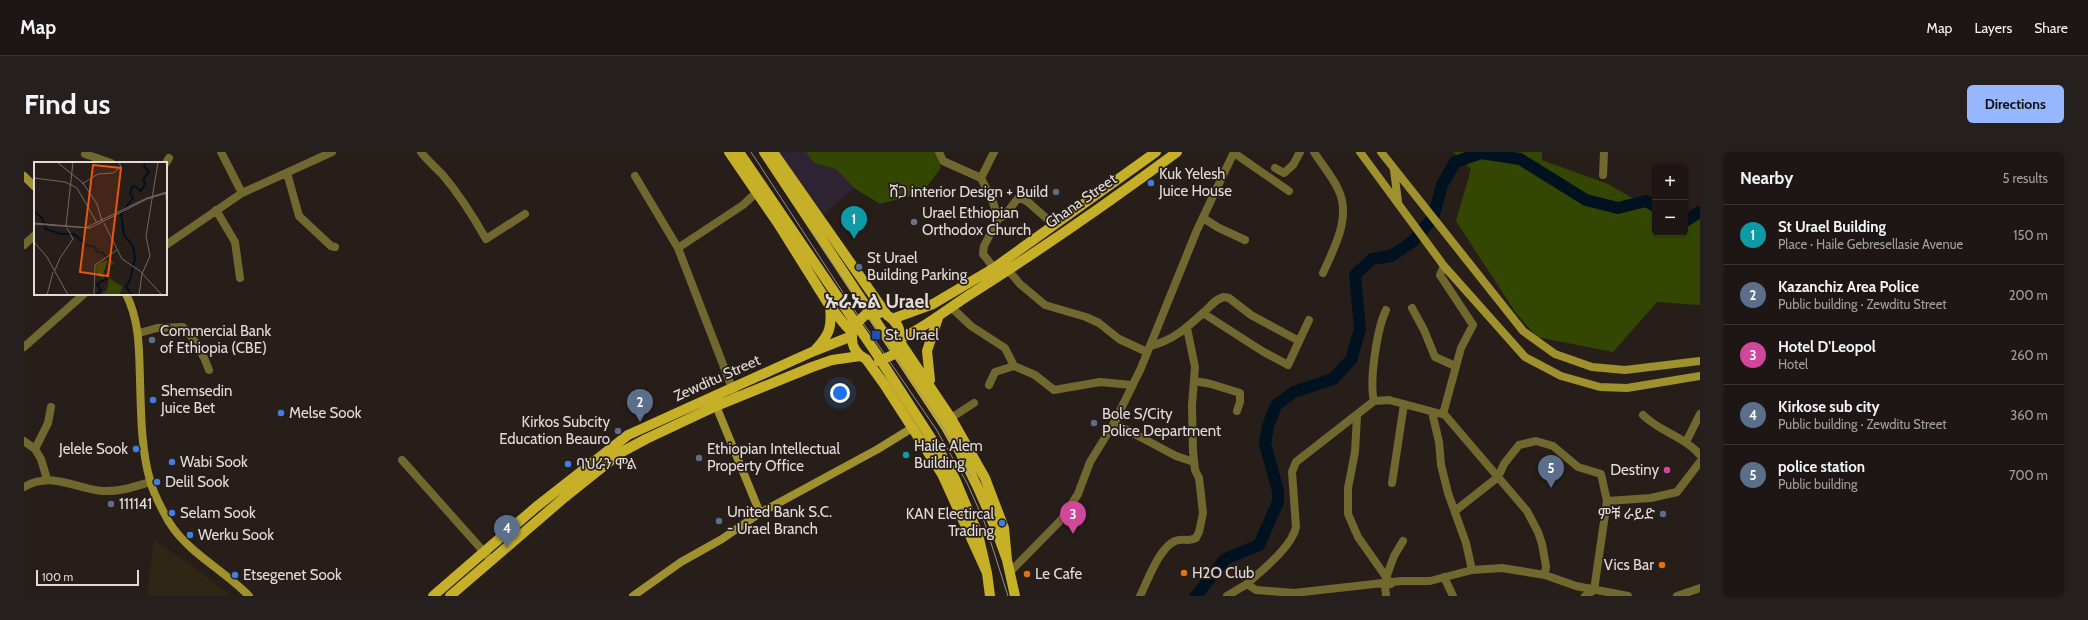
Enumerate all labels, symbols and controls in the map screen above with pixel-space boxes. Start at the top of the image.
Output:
text: Map [20,16,56,39]
text: Map [1927,19,1952,37]
text: Layers [1974,19,2012,37]
text: Share [2034,19,2068,37]
button: Directions [1967,85,2064,123]
text: Find us [24,87,110,121]
inset map [34,162,167,295]
map controls [1652,164,1688,236]
button: + [1652,164,1688,200]
place label: Kuk Yelesh Juice House [1158,165,1232,200]
text: Nearby [1740,168,1793,188]
street label: Ghana Street [1042,170,1120,232]
text: 5 results [2002,170,2048,186]
marker: Kuk Yelesh Juice House [1146,178,1156,188]
place label: ሸጋ interior Design + Build [889,183,1048,201]
marker: ሸጋ interior Design + Build [1051,187,1061,197]
button: − [1652,200,1688,236]
place label: Urael Ethiopian Orthodox Church [922,204,1031,239]
pin: 1 [841,206,867,239]
marker: Urael Ethiopian Orthodox Church [909,217,919,227]
text: St Urael Building [1778,218,1886,236]
text: 1 [1751,227,1755,243]
text: 150 m [2013,227,2048,243]
text: Place · Haile Gebresellasie Avenue [1778,236,1963,252]
place label: St Urael Building Parking [867,249,968,284]
marker: St Urael Building Parking [854,262,864,272]
text: Kazanchiz Area Police [1778,278,1919,296]
text: 2 [1750,287,1756,303]
text: 200 m [2009,287,2048,303]
district label: ኡራኤል Urael [825,290,929,313]
text: Public building · Zewditu Street [1778,296,1947,312]
place label: Commercial Bank of Ethiopia (CBE) [160,322,271,357]
place label: St. Urael [885,326,939,344]
marker: St. Urael [870,329,882,341]
marker: Commercial Bank of Ethiopia (CBE) [147,335,157,345]
text: Hotel D'Leopol [1778,338,1876,356]
text: 3 [1749,347,1757,363]
text: 260 m [2010,347,2048,363]
street label: Zewditu Street [671,351,763,405]
text: Hotel [1778,356,1808,372]
place label: Shemsedin Juice Bet [160,382,232,417]
your location [830,383,850,403]
pin: 2 [627,389,653,422]
marker: Shemsedin Juice Bet [148,395,158,405]
text: Kirkose sub city [1778,398,1880,416]
place label: Melse Sook [289,404,362,422]
place label: Bole S/City Police Department [1102,405,1221,440]
text: 4 [1749,407,1757,423]
text: 360 m [2010,407,2048,423]
marker: Melse Sook [276,408,286,418]
place label: Kirkos Subcity Education Beauro [499,413,610,448]
text: Public building · Zewditu Street [1778,416,1947,432]
marker: Bole S/City Police Department [1089,418,1099,428]
marker: Kirkos Subcity Education Beauro [613,426,623,436]
place label: Haile Alem Building [914,437,983,472]
place label: Jelele Sook [58,440,128,458]
place label: Ethiopian Intellectual Property Office [707,440,840,475]
marker: Jelele Sook [131,444,141,454]
marker: Haile Alem Building [901,450,911,460]
place label: Wabi Sook [180,453,248,471]
marker: Ethiopian Intellectual Property Office [694,453,704,463]
place label: ባህራን ሞል [576,455,637,473]
pin: 5 [1538,455,1564,488]
marker: Wabi Sook [167,457,177,467]
text: police station [1778,458,1865,476]
marker: ባህራን ሞል [563,459,573,469]
place label: Destiny [1610,461,1659,479]
marker: Destiny [1662,465,1672,475]
text: 5 [1750,467,1756,483]
text: 700 m [2009,467,2048,483]
place label: Delil Sook [165,473,229,491]
text: Public building [1778,476,1858,492]
marker: Delil Sook [152,477,162,487]
place label: 111141 [119,495,152,513]
marker: 111141 [106,499,116,509]
pin: 3 [1060,501,1086,534]
place label: United Bank S.C. - Urael Branch [727,503,832,538]
place label: Selam Sook [180,504,256,522]
place label: KAN Electircal Trading [906,505,995,540]
place label: ምቹ ራይድ [1598,505,1655,523]
marker: Selam Sook [167,508,177,518]
marker: ምቹ ራይድ [1658,509,1668,519]
pin: 4 [494,515,520,548]
marker: United Bank S.C. - Urael Branch [714,516,724,526]
marker: KAN Electircal Trading [997,518,1007,528]
place label: Werku Sook [198,526,274,544]
marker: Werku Sook [185,530,195,540]
place label: Vics Bar [1604,556,1654,574]
marker: Vics Bar [1657,560,1667,570]
place label: H2O Club [1192,564,1254,582]
place label: Le Cafe [1035,565,1083,583]
place label: Etsegenet Sook [243,566,342,584]
scale bar [36,568,139,587]
marker: H2O Club [1179,568,1189,578]
marker: Le Cafe [1022,569,1032,579]
text: 100 m [42,570,73,584]
marker: Etsegenet Sook [230,570,240,580]

